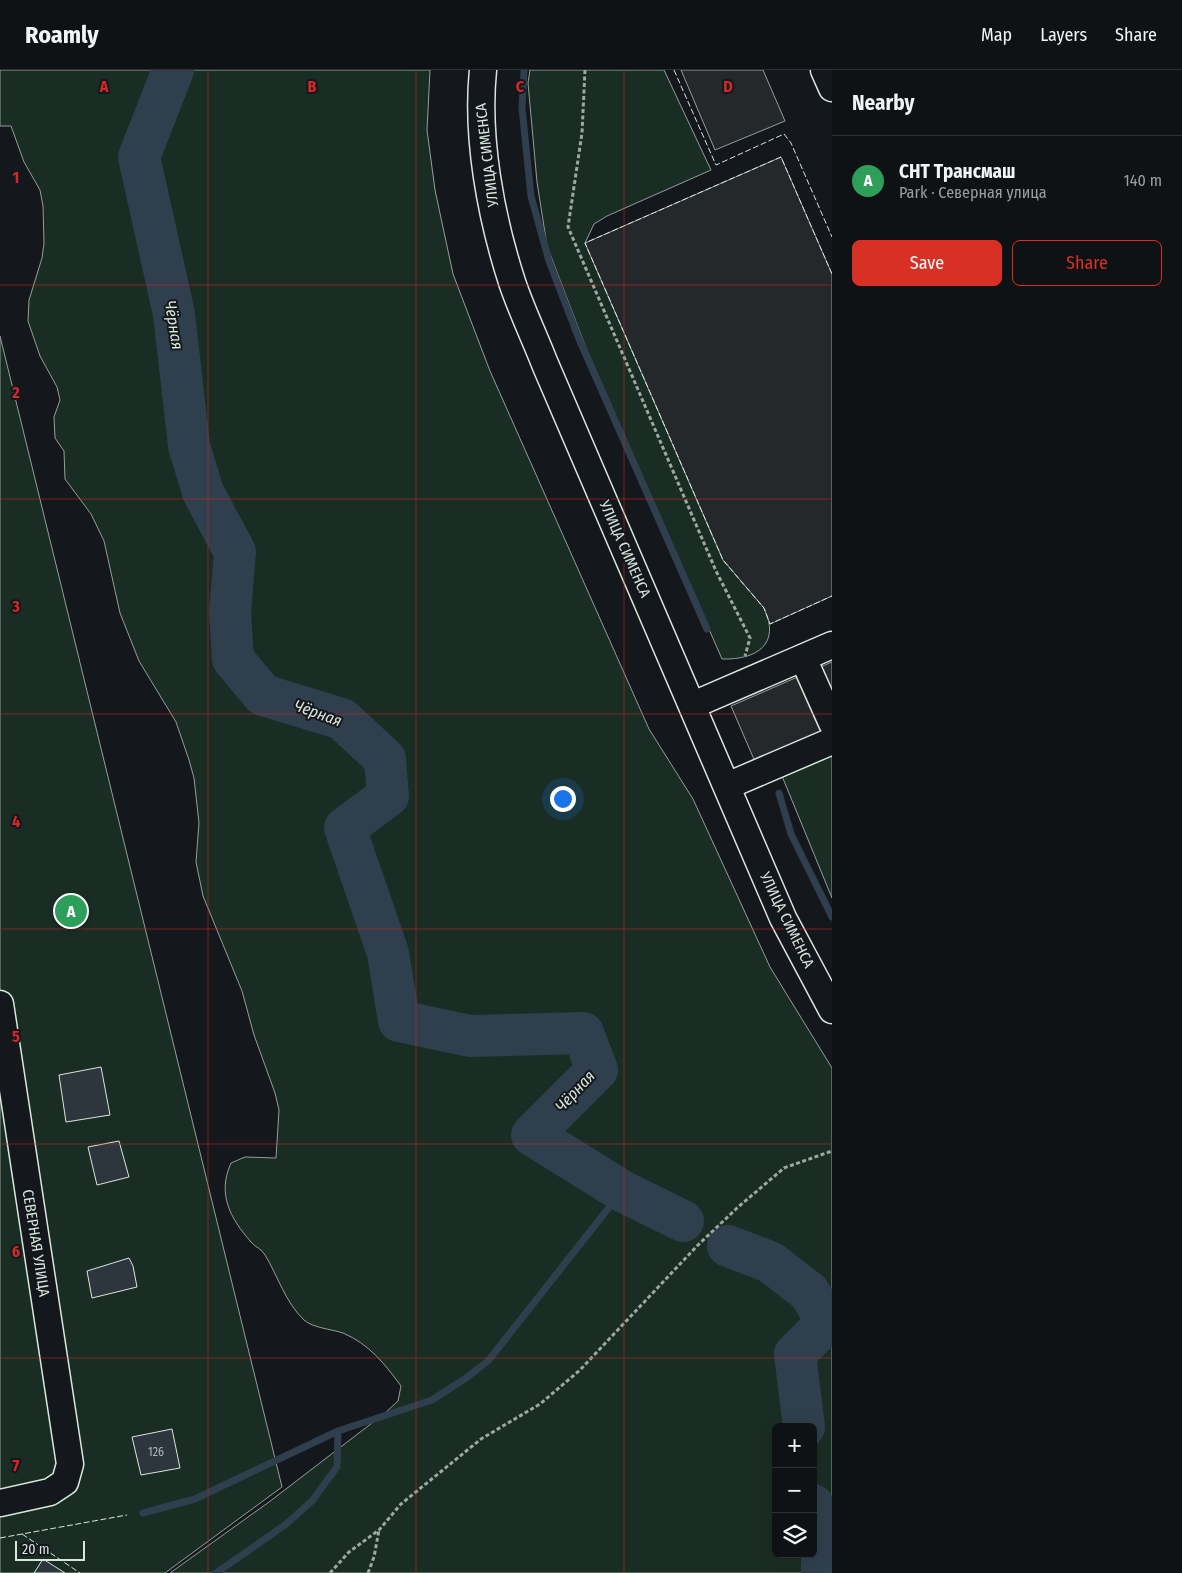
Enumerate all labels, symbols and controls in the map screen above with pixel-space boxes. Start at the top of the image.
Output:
text: Roamly [25,21,99,49]
text: Map [981,24,1012,46]
text: Layers [1040,24,1087,46]
text: Share [1115,24,1157,46]
text: A [99,77,109,96]
text: B [308,77,317,96]
text: C [516,77,525,96]
text: D [723,77,733,96]
text: Nearby [852,90,914,116]
street label: УЛИЦА СИМЕНСА [472,102,502,209]
text: СНТ Трансмаш [899,160,1015,183]
text: 1 [13,168,19,187]
text: A [864,171,872,190]
text: 140 m [1124,171,1162,190]
text: Park · Северная улица [899,183,1047,202]
button: Save [852,240,1002,286]
button: Share [1012,240,1162,286]
water label: Чёрная [161,299,187,351]
text: 2 [11,383,20,402]
street label: УЛИЦА СИМЕНСА [595,497,654,600]
text: 3 [11,597,20,616]
water label: Чёрная [292,696,345,730]
your location [550,786,576,812]
text: 4 [12,812,20,831]
street label: УЛИЦА СИМЕНСА [756,868,818,971]
pin: A [55,892,87,930]
text: 5 [12,1027,20,1046]
water label: Чёрная [551,1066,599,1116]
street label: СЕВЕРНАЯ УЛИЦА [19,1188,53,1298]
text: 6 [12,1242,20,1261]
map controls [772,1423,817,1558]
button: + [772,1423,817,1468]
house number: 126 [148,1445,164,1459]
text: 7 [13,1456,20,1475]
button: − [772,1468,817,1513]
button: layers [772,1513,817,1558]
scale bar [15,1538,85,1561]
text: 20 m [22,1541,50,1558]

